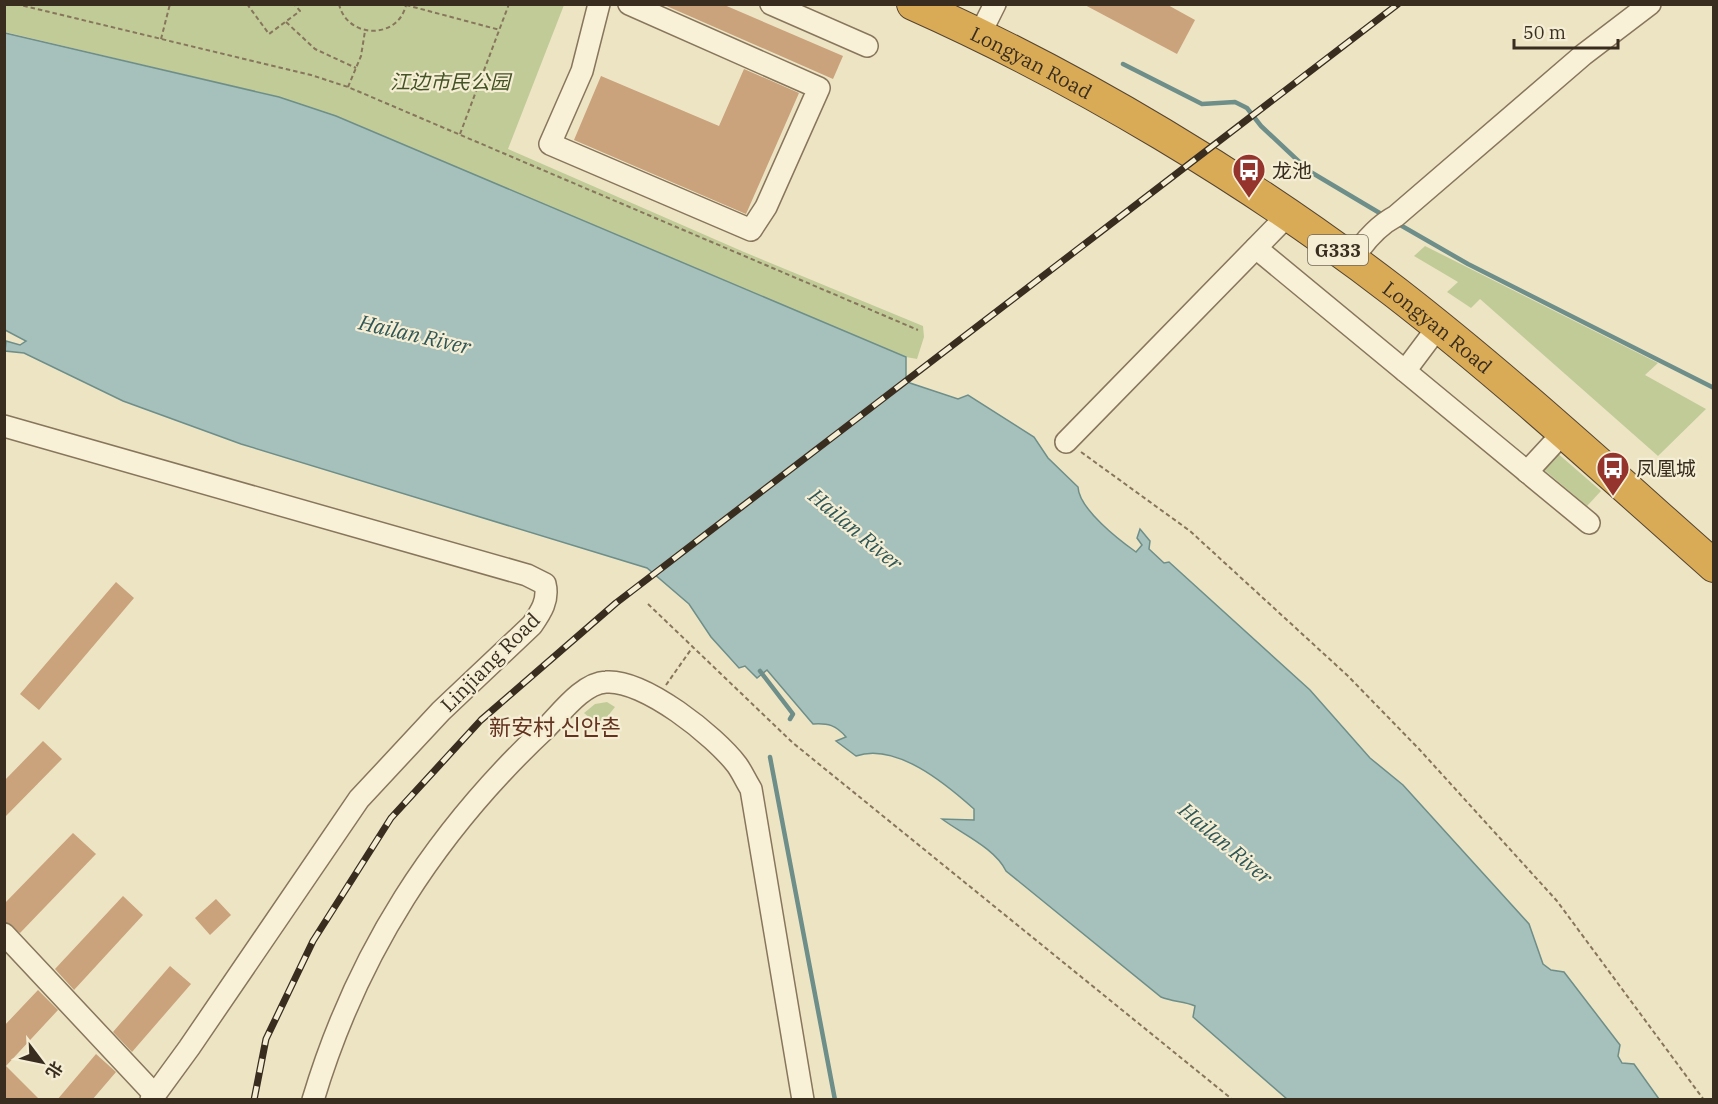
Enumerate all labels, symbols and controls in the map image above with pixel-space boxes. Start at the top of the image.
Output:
scale bar [1514,12,1618,50]
street label: Longyan Road [966,19,1097,105]
text: 50 m [1523,21,1566,44]
park label: 江边市民公园 [390,68,513,95]
bus stop icon: 龙池 [1231,152,1267,199]
place label: 龙池 [1272,157,1312,184]
road number: G333 [1308,235,1368,265]
street label: Longyan Road [1378,274,1498,379]
water label: Hailan River [355,307,474,361]
bus stop icon: 凤凰城 [1595,450,1631,497]
place label: 凤凰城 [1636,455,1696,482]
water label: Hailan River [803,481,909,577]
street label: Linjiang Road [434,606,546,718]
district label: 新安村 신안촌 [489,712,621,741]
water label: Hailan River [1173,795,1279,891]
north arrow [12,1032,72,1092]
text: 北 [42,1058,67,1082]

